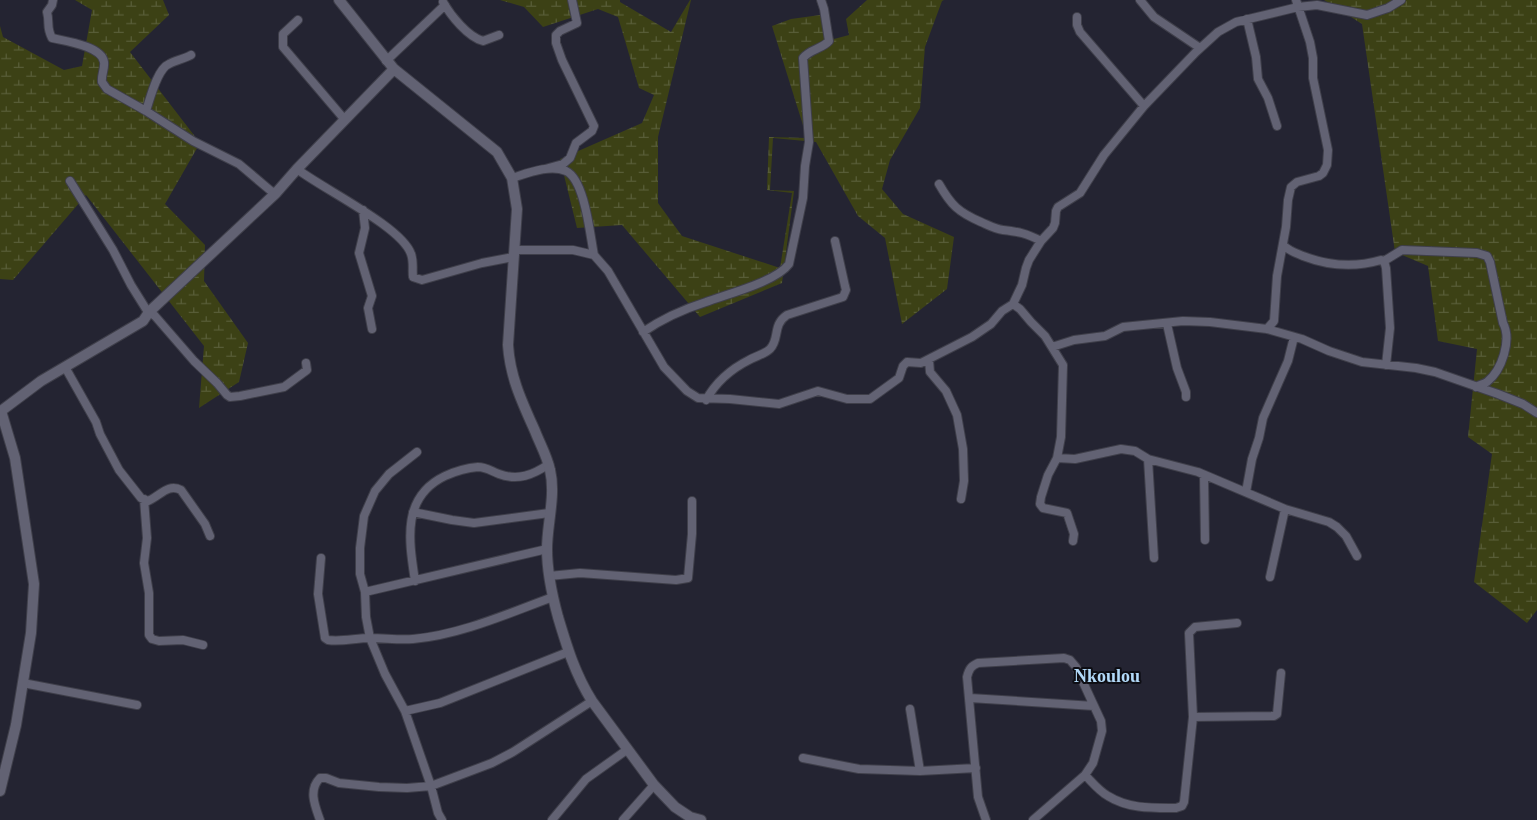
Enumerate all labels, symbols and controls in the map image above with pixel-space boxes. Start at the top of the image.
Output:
district label: Nkoulou [1074,666,1140,686]

